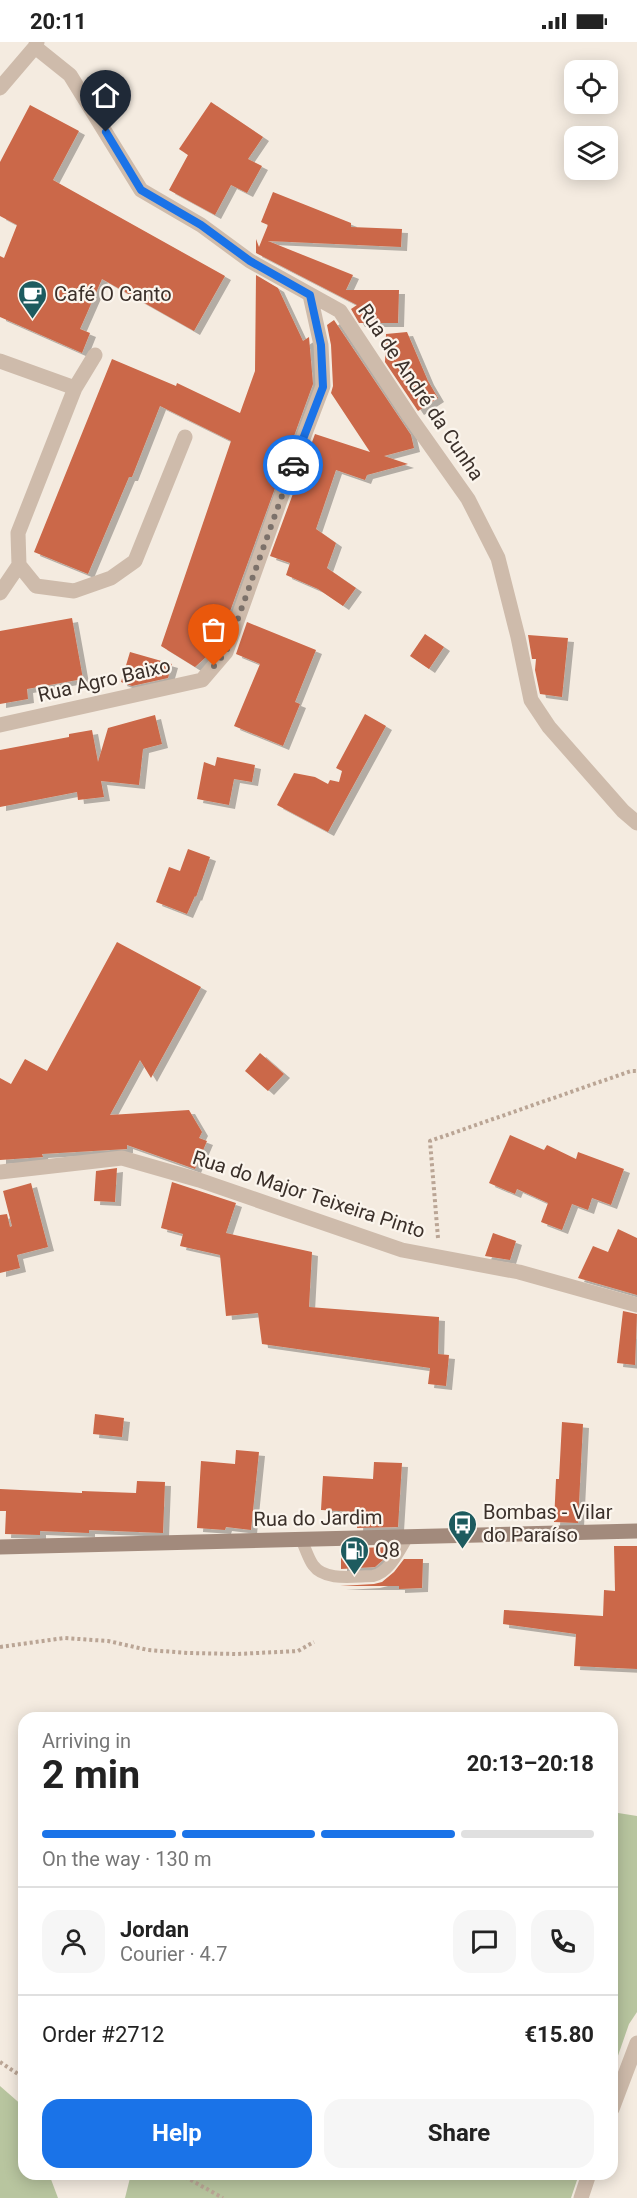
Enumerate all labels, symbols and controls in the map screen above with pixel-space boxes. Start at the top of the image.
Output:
text: 20:11 [30,9,87,34]
map controls [564,60,618,180]
button: locate [564,60,618,114]
pin [80,70,131,132]
icon: home [89,79,122,112]
button: layers [564,126,618,180]
cafe icon: Café O Canto [17,278,49,320]
place label: Café O Canto [54,282,172,306]
street label: Rua de André da Cunha [353,299,489,485]
courier [263,435,323,495]
icon: car [277,449,310,482]
pin [188,604,239,666]
icon: bag [197,613,230,646]
street label: Rua Agro Baixo [35,653,173,707]
street label: Rua do Major Teixeira Pinto [190,1145,428,1243]
place label: Bombas - Vilar do Paraíso [483,1500,613,1547]
street label: Rua do Jardim [253,1505,383,1531]
bus stop icon: Bombas - Vilar do Paraíso [446,1508,478,1550]
fuel station icon: Q8 [338,1534,370,1576]
place label: Q8 [375,1538,400,1562]
text: Arriving in [42,1729,131,1753]
text: 20:13–20:18 [467,1751,594,1776]
text: 2 min [42,1752,140,1798]
text: On the way · 130 m [42,1847,211,1871]
button: person [42,1910,105,1973]
button: chat [453,1910,516,1973]
button: phone [531,1910,594,1973]
text: Jordan [120,1917,189,1942]
text: Courier · 4.7 [120,1942,227,1966]
text: Order #2712 [42,2022,164,2047]
text: €15.80 [525,2022,594,2047]
button: Help [42,2099,312,2168]
button: Share [324,2099,594,2168]

